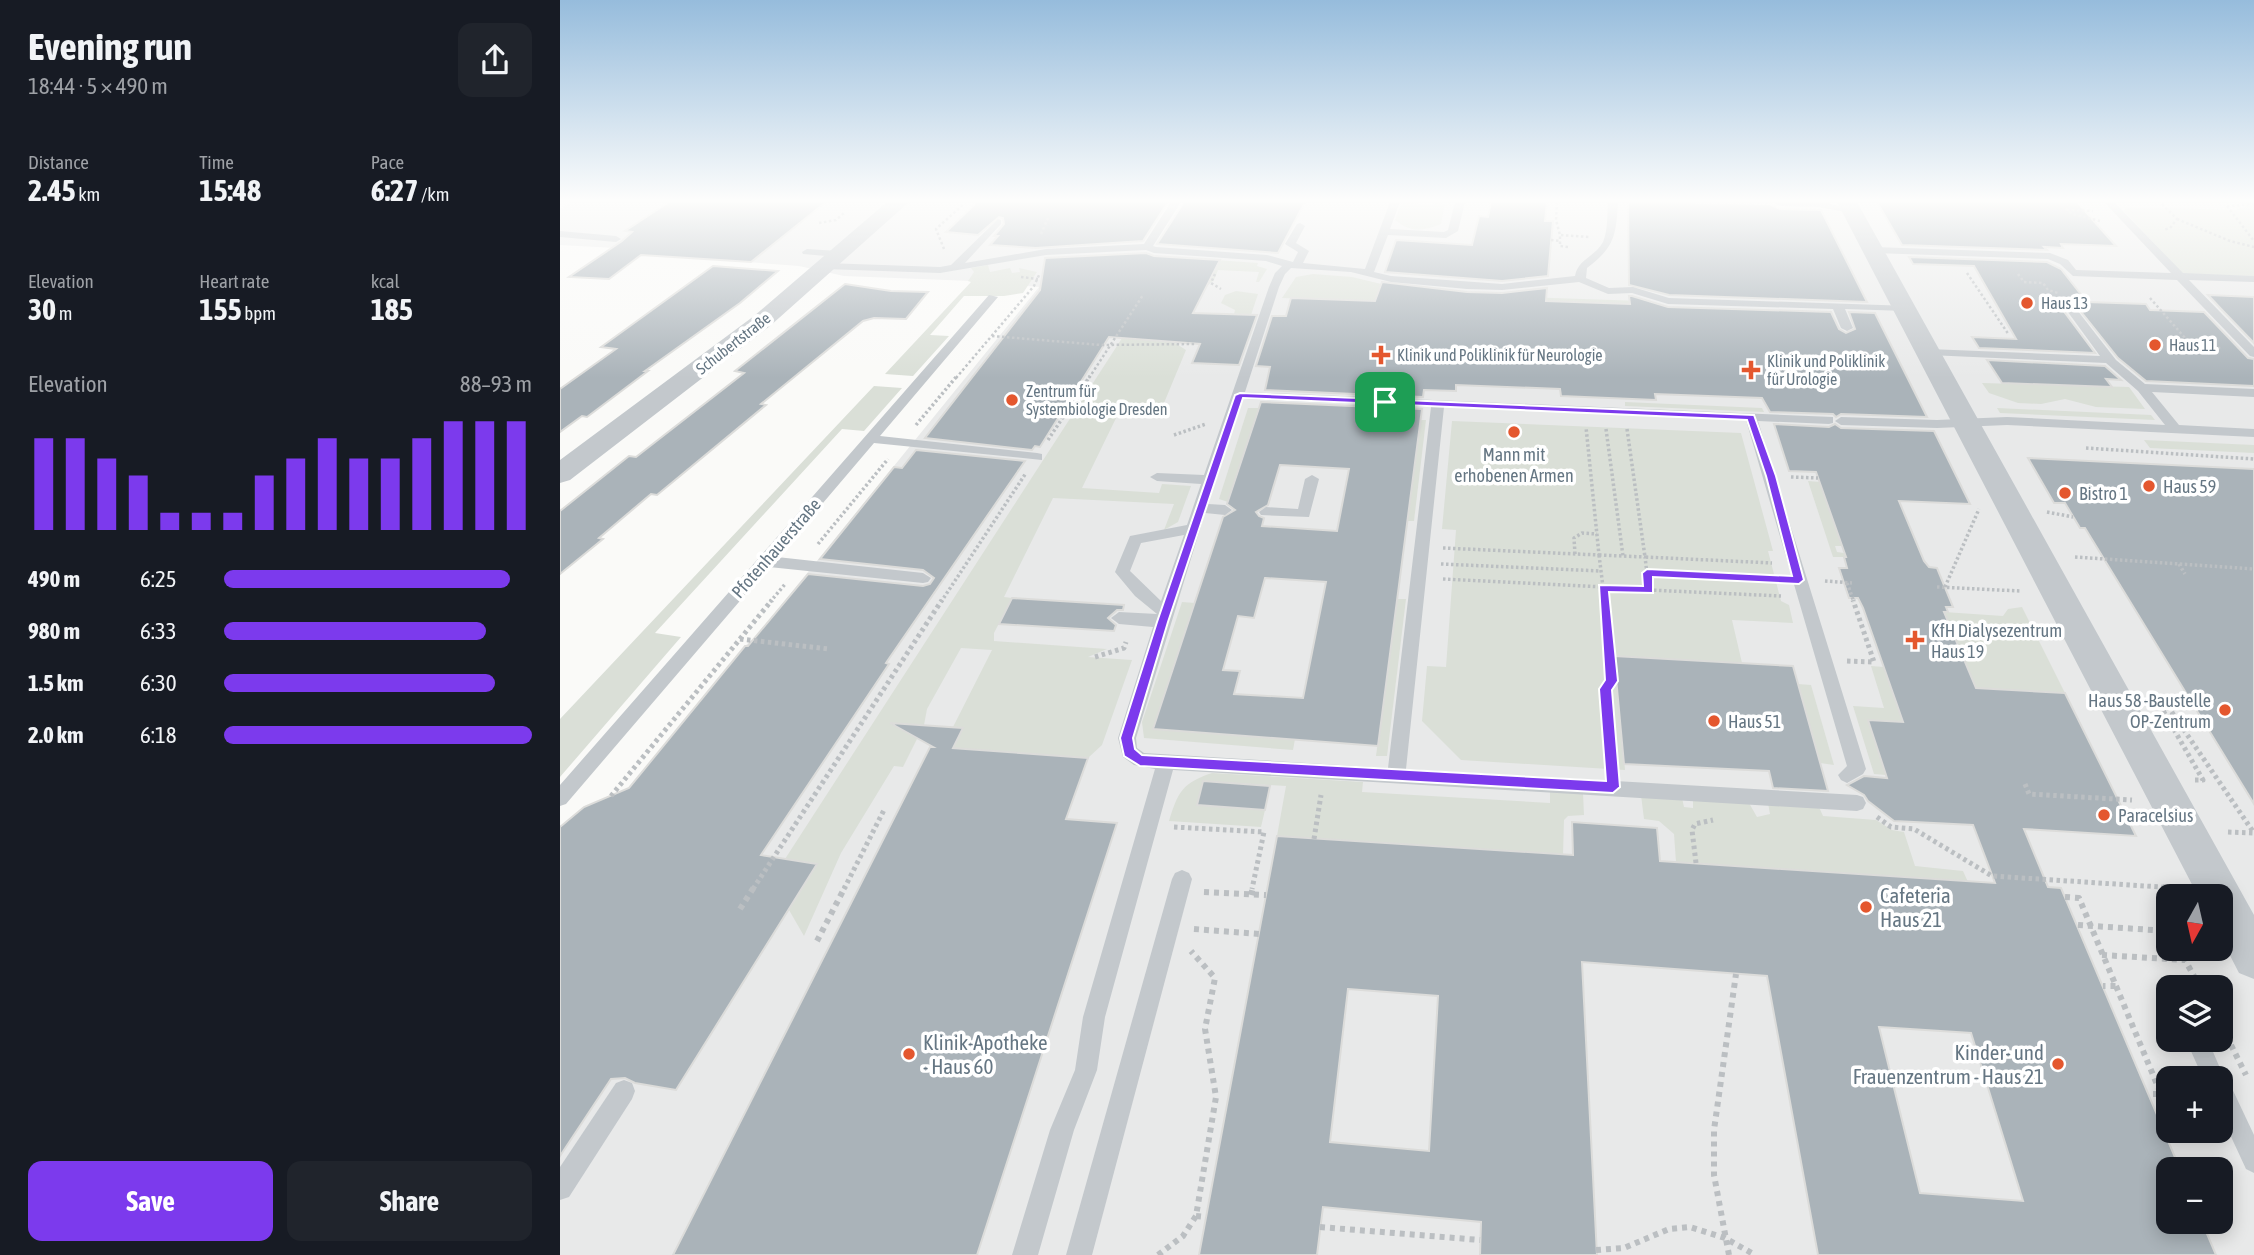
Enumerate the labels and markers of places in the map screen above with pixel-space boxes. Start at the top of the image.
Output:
place label: Haus 13 [2041,294,2088,312]
marker: Haus 13 [2019,295,2035,311]
place label: Haus 11 [2169,336,2216,354]
marker: Haus 11 [2147,337,2163,353]
marker: Klinik und Poliklinik für Neurologie [1371,345,1391,365]
place label: Klinik und Poliklinik für Neurologie [1397,346,1603,365]
place label: Klinik und Poliklinik für Urologie [1767,352,1885,389]
marker: Klinik und Poliklinik für Urologie [1741,360,1761,380]
pin [1355,372,1415,432]
place label: Zentrum für Systembiologie Dresden [1026,382,1168,419]
marker: Zentrum für Systembiologie Dresden [1004,392,1020,408]
marker: Mann mit erhobenen Armen [1506,424,1522,440]
place label: Mann mit erhobenen Armen [1454,444,1574,486]
place label: Haus 59 [2163,476,2216,497]
marker: Haus 59 [2141,478,2157,494]
place label: Bistro 1 [2079,483,2128,504]
marker: Bistro 1 [2057,485,2073,501]
place label: KfH Dialysezentrum Haus 19 [1931,620,2062,662]
marker: KfH Dialysezentrum Haus 19 [1905,630,1925,650]
place label: Haus 58 -Baustelle OP-Zentrum [2088,690,2211,732]
marker: Haus 58 -Baustelle OP-Zentrum [2217,702,2233,718]
place label: Haus 51 [1728,711,1781,732]
marker: Haus 51 [1706,713,1722,729]
place label: Paracelsius [2118,805,2193,826]
marker: Paracelsius [2096,807,2112,823]
place label: Cafeteria Haus 21 [1880,883,1951,931]
marker: Cafeteria Haus 21 [1858,899,1874,915]
place label: Klinik-Apotheke - Haus 60 [923,1030,1047,1078]
place label: Kinder- und Frauenzentrum - Haus 21 [1853,1040,2044,1088]
marker: Klinik-Apotheke - Haus 60 [901,1046,917,1062]
marker: Kinder- und Frauenzentrum - Haus 21 [2050,1056,2066,1072]

